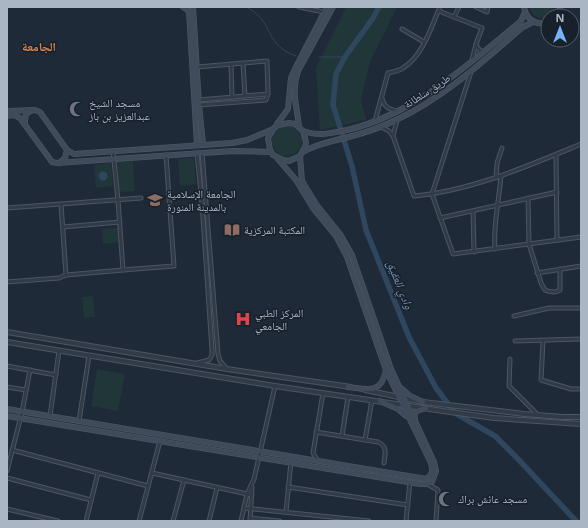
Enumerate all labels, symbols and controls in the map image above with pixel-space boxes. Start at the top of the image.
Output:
north arrow [540,8,580,48]
text: N [556,10,564,25]
district label: الجامعة [22,38,56,55]
street label: طريق سلطانة [400,70,453,111]
place label: مسجد الشيخ عبدالعزيز بن باز [88,95,151,123]
mosque icon: مسجد الشيخ عبدالعزيز بن باز [68,100,86,118]
place label: الجامعة الإسلامية بالمدينة المنورة [167,186,236,214]
school or university icon: الجامعة الإسلامية بالمدينة المنورة [146,191,164,209]
library icon: المكتبة المركزية [223,221,241,239]
place label: المكتبة المركزية [244,222,305,237]
water label: وادي العقيق [381,258,418,313]
place label: المركز الطبي الجامعي [255,305,303,335]
hospital icon: المركز الطبي الجامعي [234,310,252,328]
mosque icon: مسجد عائش براك [437,490,455,508]
place label: مسجد عائش براك [458,491,527,506]

